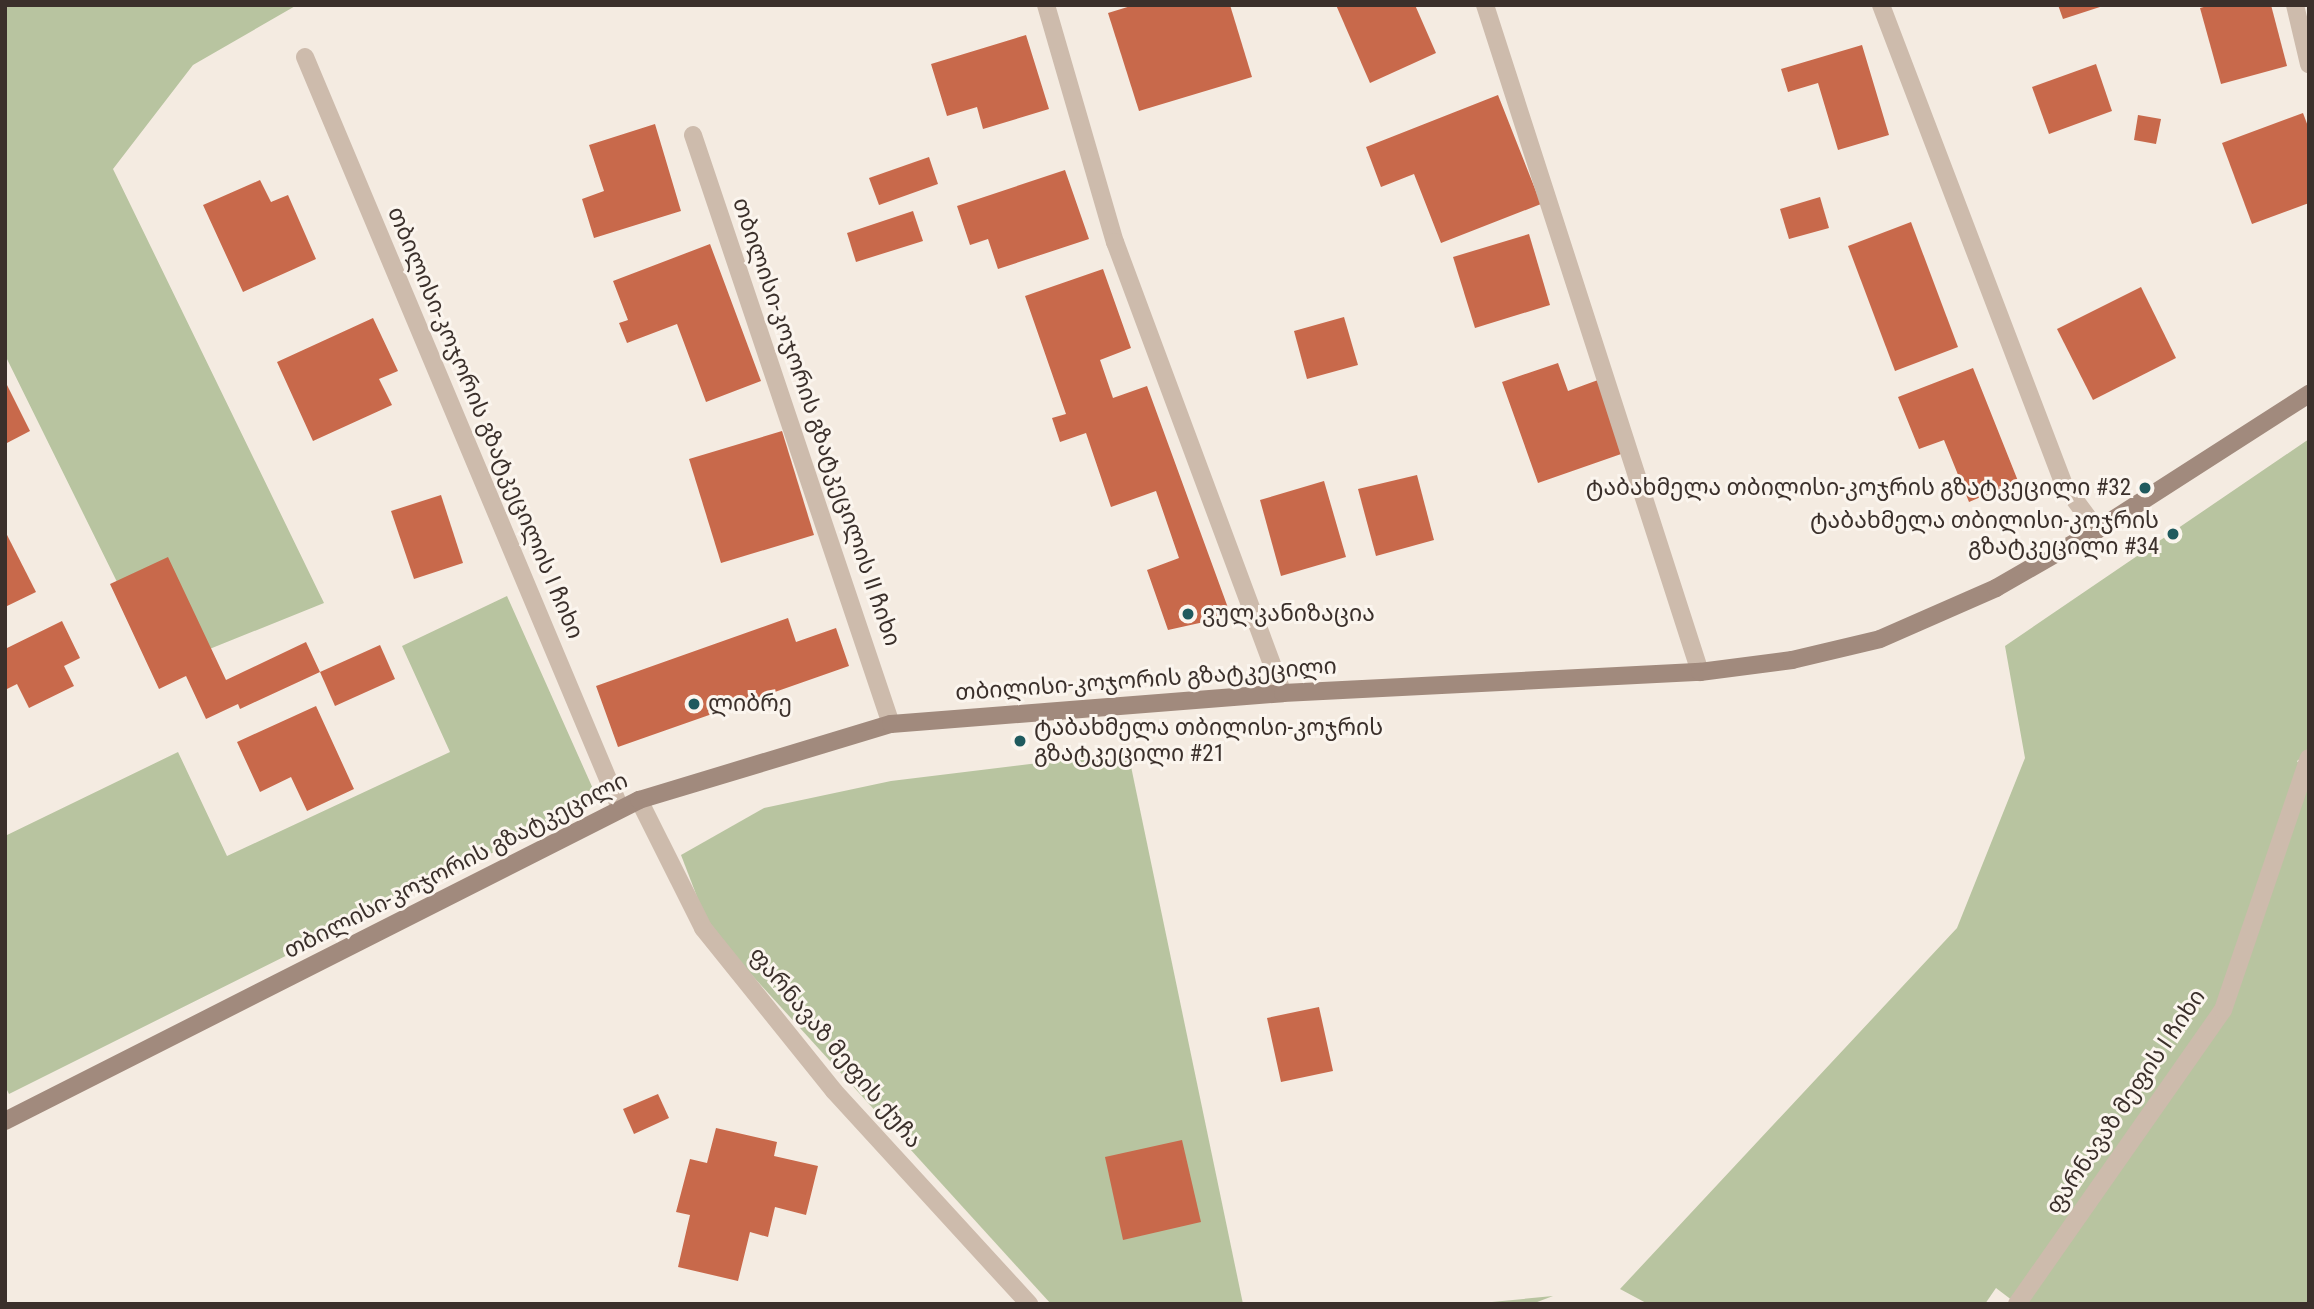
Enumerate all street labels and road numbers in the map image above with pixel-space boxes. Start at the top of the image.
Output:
street label: თბილისი-კოჯორის გზატკეცილის II ჩიხი [726,194,906,650]
street label: თბილისი-კოჯორის გზატკეცილის I ჩიხი [381,203,589,643]
street label: თბილისი-კოჯორის გზატკეცილი [954,653,1338,707]
street label: თბილისი-კოჯორის გზატკეცილი [279,767,633,965]
street label: ფარნავაზ მეფის ქუჩა [743,942,927,1154]
street label: ფარნავაზ მეფის I ჩიხი [2040,984,2212,1220]

